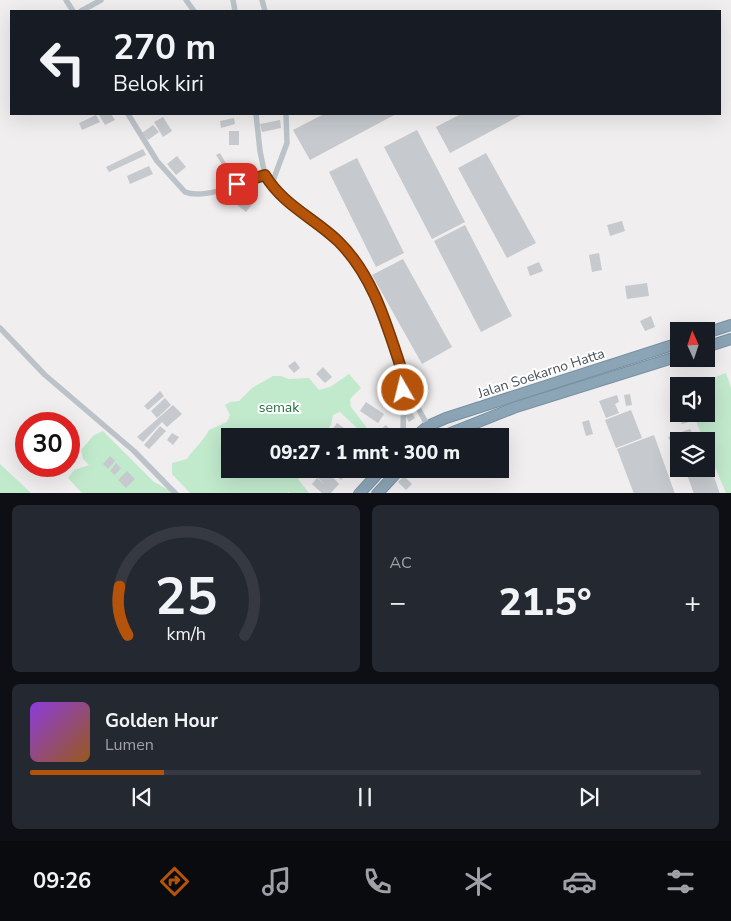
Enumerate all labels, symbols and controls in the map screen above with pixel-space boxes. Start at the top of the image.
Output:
text: 270 m [113,24,216,71]
icon: left [30,30,95,95]
text: Belok kiri [113,69,204,99]
pin [216,163,258,205]
icon: arrive [223,170,251,198]
north arrow [670,322,715,368]
map controls [670,322,715,477]
street label: Jalan Soekarno Hatta [474,344,607,403]
position arrow [376,363,428,415]
button: sound [670,377,715,422]
park label: semak [259,398,300,417]
speed limit sign: 30 [15,412,80,477]
button: layers [670,432,715,477]
text: 09:27 · 1 mnt · 300 m [270,440,460,466]
text: AC [390,552,412,574]
text: 25 [155,561,217,632]
text: 21.5° [499,577,592,628]
text: − [390,584,406,622]
text: + [684,584,701,622]
text: km/h [166,622,205,646]
text: Golden Hour [105,708,218,734]
text: Lumen [105,734,154,756]
icon: previous [128,783,156,811]
icon: pause [351,783,379,811]
icon: next [575,783,603,811]
icon: directions [157,864,192,899]
icon: music [259,864,294,899]
icon: phone [360,864,395,899]
icon: climate [461,864,496,899]
icon: car [562,864,597,899]
icon: filters [663,864,698,899]
text: 09:26 [33,866,91,896]

